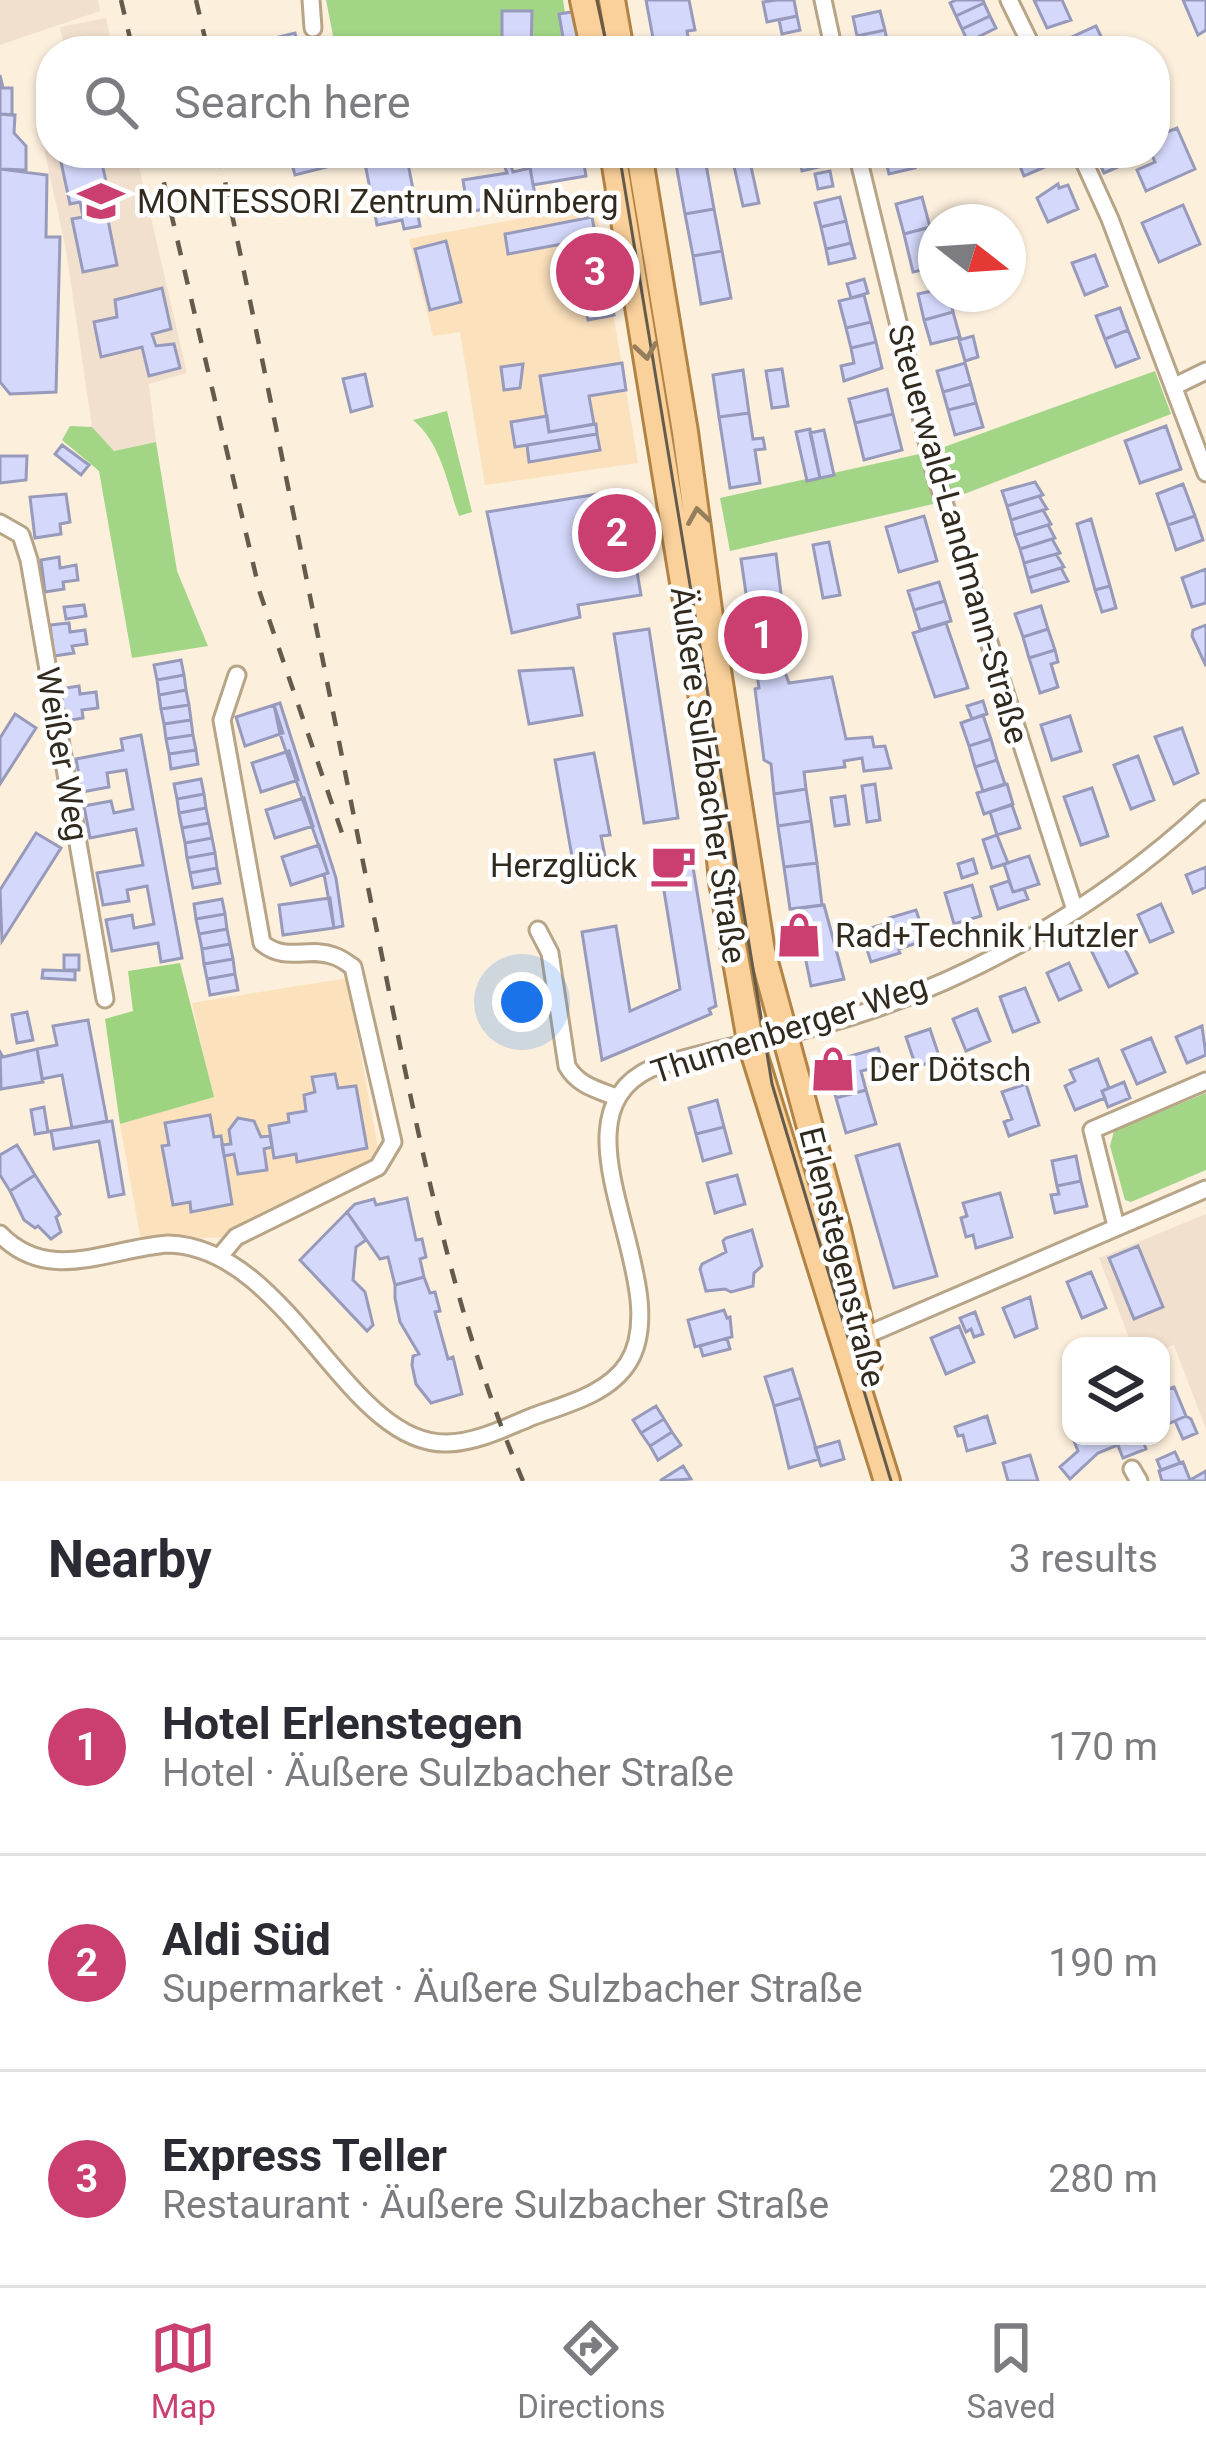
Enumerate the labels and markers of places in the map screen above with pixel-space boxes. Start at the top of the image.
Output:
school or university icon: MONTESSORI Zentrum Nürnberg [76,176,126,226]
place label: MONTESSORI Zentrum Nürnberg [137,182,618,221]
pin: 3 [556,227,634,317]
pin: 2 [578,488,656,578]
pin: 1 [724,590,802,680]
cafe icon: Herzglück [648,840,698,890]
place label: Herzglück [490,846,637,885]
shop icon: Rad+Technik Hutzler [774,910,824,960]
place label: Rad+Technik Hutzler [835,916,1138,955]
shop icon: Der Dötsch [808,1044,858,1094]
place label: Der Dötsch [869,1050,1031,1089]

